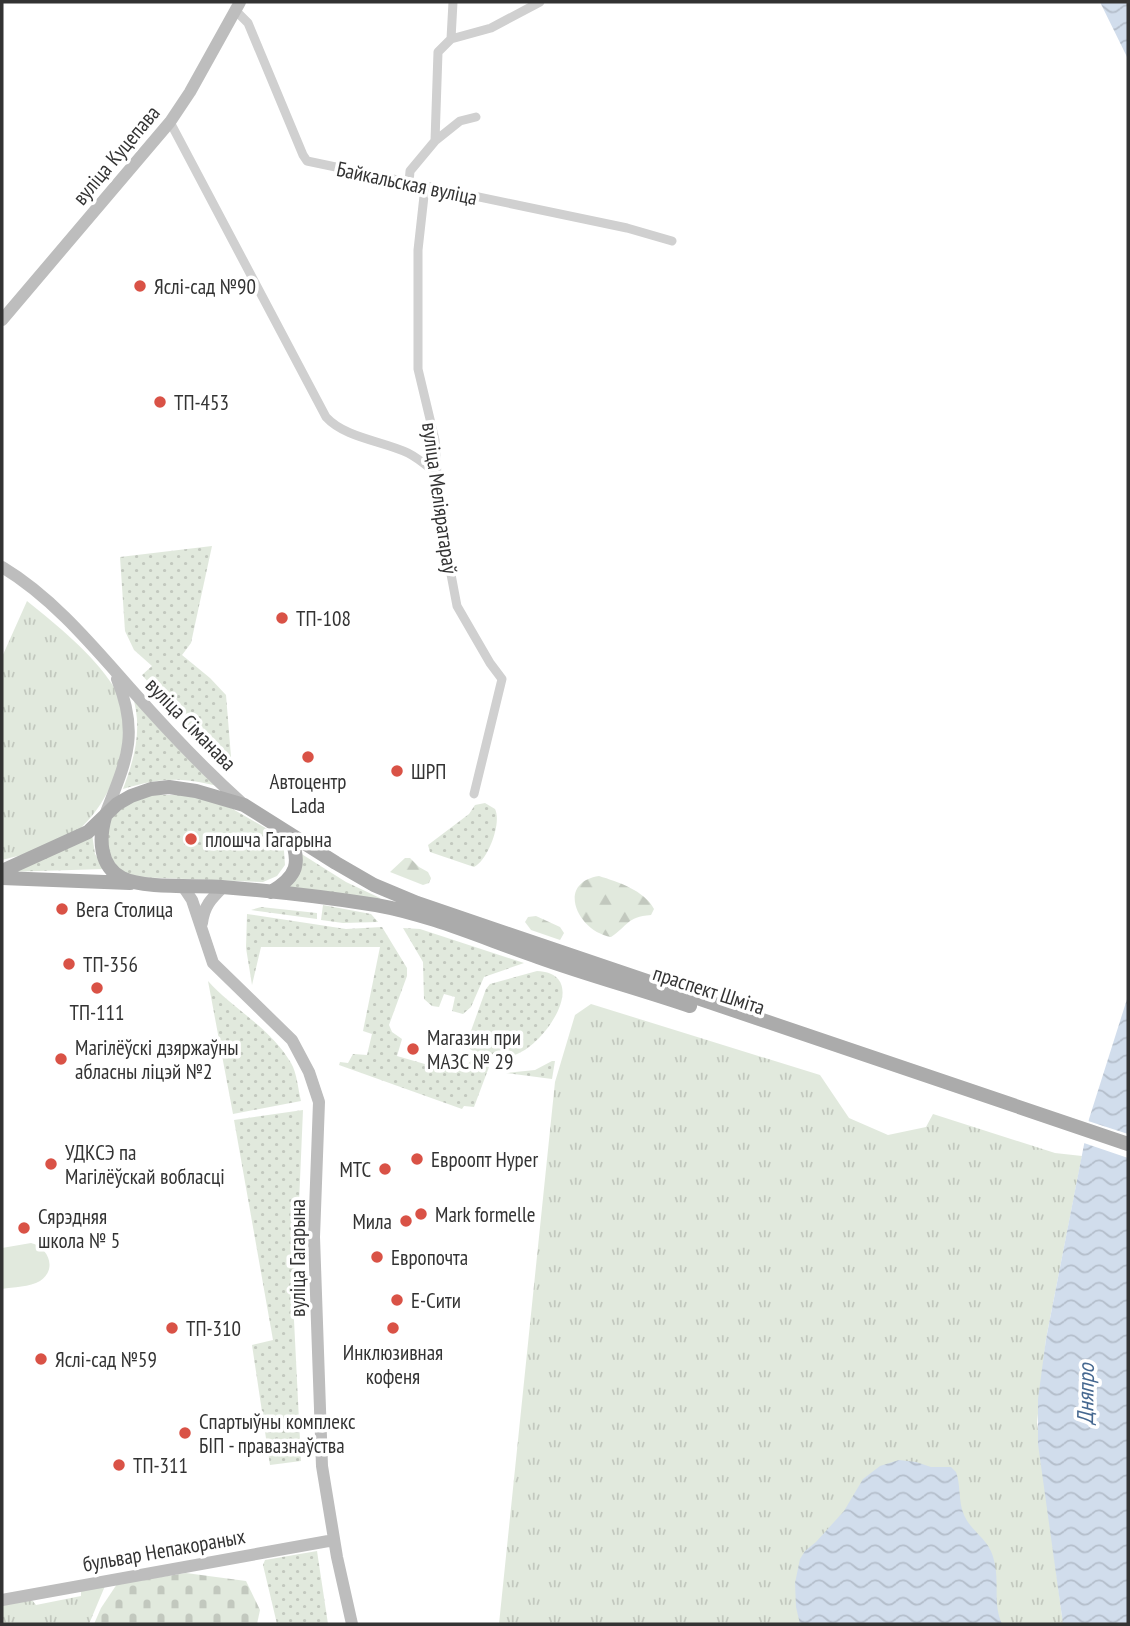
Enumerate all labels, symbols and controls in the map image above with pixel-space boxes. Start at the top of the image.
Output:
street label: вуліца Куцепава [67,100,165,210]
street label: Байкальская вуліца [334,155,480,211]
place label: Яслі-сад №90 [154,273,256,300]
marker: Яслі-сад №90 [132,278,148,294]
place label: ТП-453 [174,389,229,416]
marker: ТП-453 [152,394,168,410]
street label: вуліца Меліяратараў [416,421,464,575]
place label: ТП-108 [296,605,351,632]
marker: ТП-108 [274,610,290,626]
street label: вуліца Сіманава [140,672,242,776]
marker: Автоцентр Lada [300,749,316,765]
place label: ШРП [411,758,446,785]
marker: ШРП [389,763,405,779]
place label: Автоцентр Lada [270,768,346,819]
place label: плошча Гагарына [205,826,332,853]
marker: плошча Гагарына [183,831,199,847]
place label: Вега Столица [76,896,173,923]
marker: Вега Столица [54,901,70,917]
place label: ТП-356 [83,951,138,978]
marker: ТП-356 [61,956,77,972]
street label: праспект Шміта [650,959,768,1021]
marker: ТП-111 [89,980,105,996]
place label: ТП-111 [70,999,124,1026]
place label: Магазин при МАЗС № 29 [427,1024,521,1075]
place label: Магілёўскі дзяржаўны абласны ліцэй №2 [75,1034,239,1085]
marker: Магазин при МАЗС № 29 [405,1041,421,1057]
marker: Магілёўскі дзяржаўны абласны ліцэй №2 [53,1051,69,1067]
place label: УДКСЭ па Магілёўскай вобласці [65,1139,225,1190]
place label: Евроопт Hyper [431,1146,538,1173]
marker: Евроопт Hyper [409,1151,425,1167]
marker: УДКСЭ па Магілёўскай вобласці [43,1156,59,1172]
place label: МТС [339,1156,371,1183]
marker: МТС [377,1161,393,1177]
street label: вуліца Гагарына [284,1199,311,1317]
place label: Mark formelle [435,1201,536,1228]
place label: Сярэдняя школа № 5 [38,1203,120,1254]
marker: Mark formelle [413,1206,429,1222]
place label: Мила [352,1208,392,1235]
marker: Мила [398,1213,414,1229]
marker: Сярэдняя школа № 5 [16,1220,32,1236]
place label: Европочта [391,1244,468,1271]
marker: Европочта [369,1249,385,1265]
place label: Е-Сити [411,1287,461,1314]
marker: Е-Сити [389,1292,405,1308]
place label: ТП-310 [186,1315,241,1342]
marker: ТП-310 [164,1320,180,1336]
marker: Инклюзивная кофеня [385,1320,401,1336]
place label: Инклюзивная кофеня [343,1339,443,1390]
place label: Яслі-сад №59 [55,1346,157,1373]
marker: Яслі-сад №59 [33,1351,49,1367]
water label: Дняпро [1070,1361,1100,1426]
place label: Спартыўны комплекс БІП - правазнаўства [199,1408,356,1459]
marker: Спартыўны комплекс БІП - правазнаўства [177,1425,193,1441]
place label: ТП-311 [133,1452,188,1479]
marker: ТП-311 [111,1457,127,1473]
street label: бульвар Непакораных [81,1522,248,1578]

